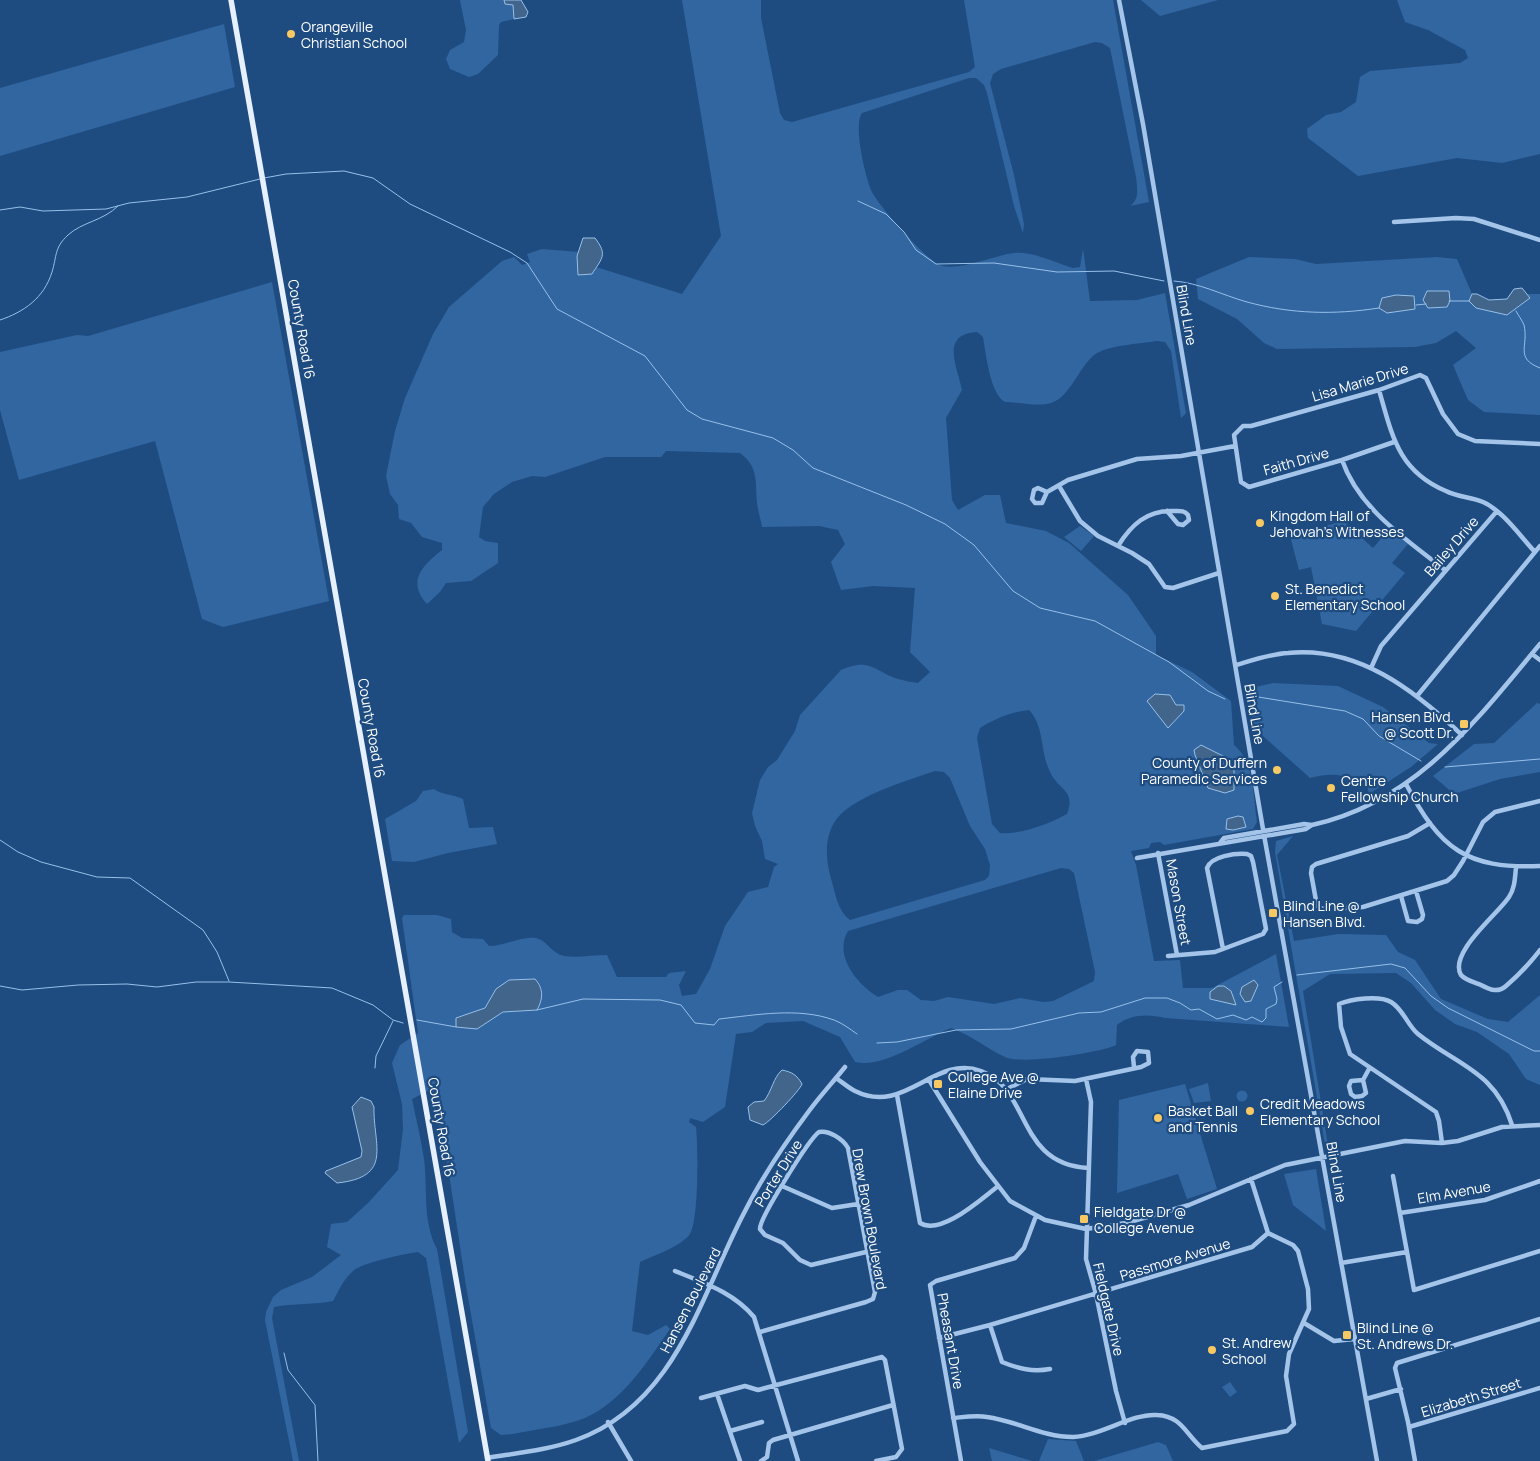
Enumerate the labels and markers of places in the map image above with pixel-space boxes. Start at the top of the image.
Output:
place label: Orangeville Christian School [301,17,407,52]
marker: Orangeville Christian School [285,28,297,40]
place label: Kingdom Hall of Jehovah's Witnesses [1270,506,1404,541]
marker: Kingdom Hall of Jehovah's Witnesses [1254,517,1266,529]
place label: St. Benedict Elementary School [1285,579,1405,614]
marker: St. Benedict Elementary School [1269,590,1281,602]
place label: Hansen Blvd. @ Scott Dr. [1371,707,1454,742]
marker: Hansen Blvd. @ Scott Dr. [1458,718,1470,730]
place label: County of Duffern Paramedic Services [1141,753,1267,788]
marker: County of Duffern Paramedic Services [1271,764,1283,776]
place label: Centre Fellowship Church [1341,771,1459,806]
marker: Centre Fellowship Church [1325,782,1337,794]
place label: Blind Line @ Hansen Blvd. [1283,896,1366,931]
marker: Blind Line @ Hansen Blvd. [1267,907,1279,919]
place label: College Ave @ Elaine Drive [948,1067,1039,1102]
marker: College Ave @ Elaine Drive [932,1078,944,1090]
place label: Credit Meadows Elementary School [1260,1094,1380,1129]
place label: Basket Ball and Tennis [1168,1101,1238,1136]
marker: Credit Meadows Elementary School [1244,1105,1256,1117]
marker: Basket Ball and Tennis [1152,1112,1164,1124]
place label: Fieldgate Dr @ College Avenue [1094,1202,1194,1237]
marker: Fieldgate Dr @ College Avenue [1078,1213,1090,1225]
place label: Blind Line @ St. Andrews Dr. [1357,1318,1453,1353]
marker: Blind Line @ St. Andrews Dr. [1341,1329,1353,1341]
place label: St. Andrew School [1222,1333,1292,1368]
marker: St. Andrew School [1206,1344,1218,1356]

